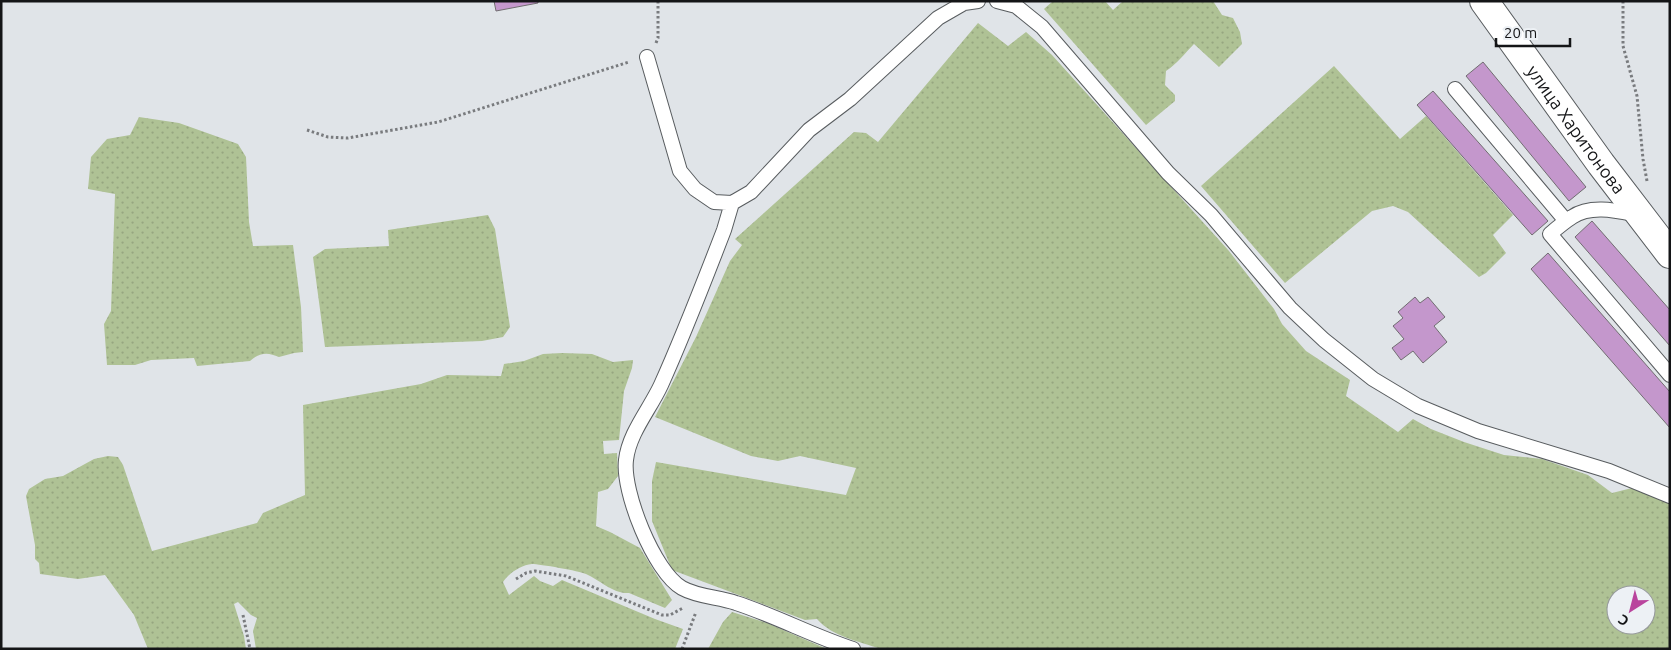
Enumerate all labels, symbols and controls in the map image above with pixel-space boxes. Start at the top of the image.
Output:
scale bar [1496,15,1570,47]
text: 20 m [1504,24,1537,41]
street label: улица Харитонова [1523,61,1630,197]
north arrow [1606,585,1656,635]
text: С [1615,611,1632,630]

